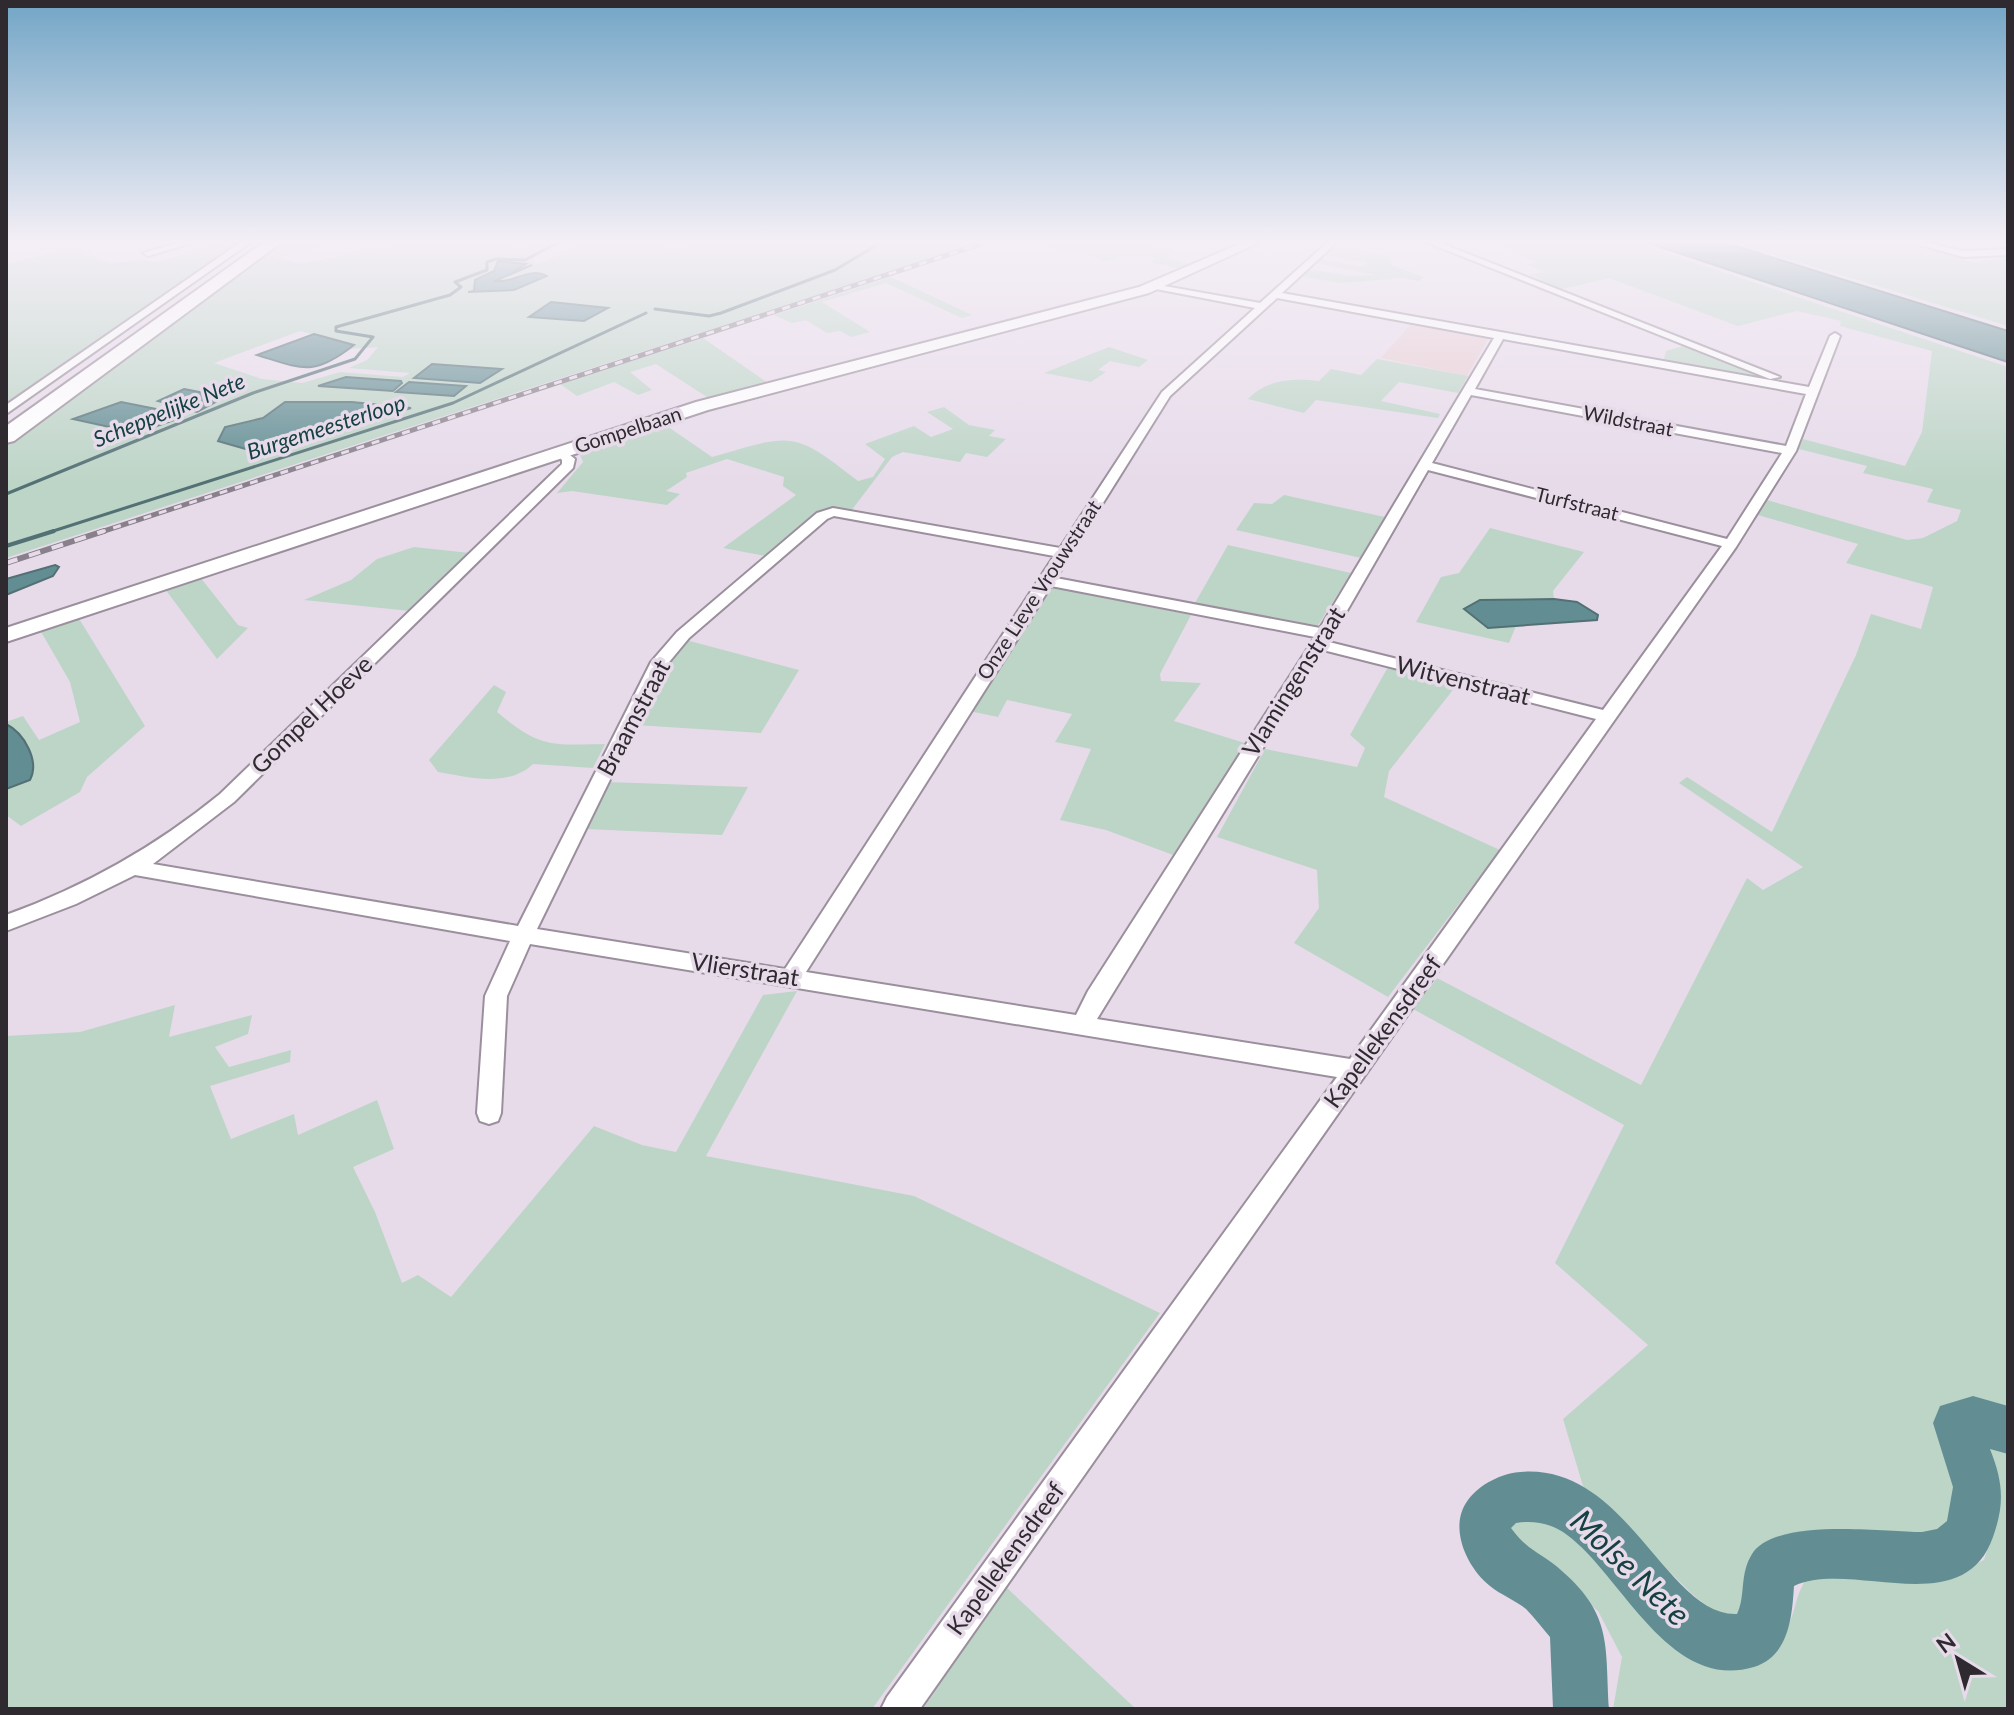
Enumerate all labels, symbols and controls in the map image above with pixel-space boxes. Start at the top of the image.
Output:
water label: Scheppelijke Nete [89,367,249,452]
water label: Burgemeesterloop [243,388,409,465]
street label: Gompelbaan [571,400,684,458]
street label: Wildstraat [1581,400,1675,441]
street label: Turfstraat [1533,481,1621,525]
street label: Onze Lieve Vrouwstraat [971,495,1105,684]
street label: Vlamingenstraat [1235,601,1351,761]
street label: Gompel Hoeve [244,649,378,779]
street label: Witvenstraat [1393,649,1534,710]
street label: Braamstraat [590,654,676,780]
street label: Vlierstraat [689,946,802,991]
street label: Kapellekensdreef [1317,949,1447,1113]
street label: Kapellekensdreef [940,1476,1070,1640]
water label: Molse Nete [1563,1501,1699,1633]
north arrow [1918,1619,1998,1699]
text: N [1931,1627,1961,1659]

